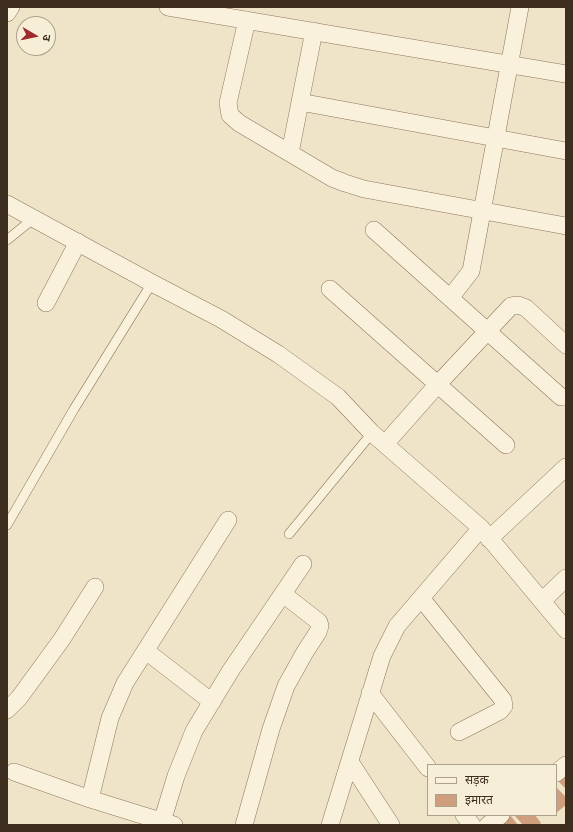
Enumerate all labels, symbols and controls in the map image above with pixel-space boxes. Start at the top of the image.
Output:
north arrow [16,16,56,56]
text: उ [39,33,54,42]
legend [427,764,557,816]
text: सड़क [465,772,489,787]
text: इमारत [465,792,493,807]

